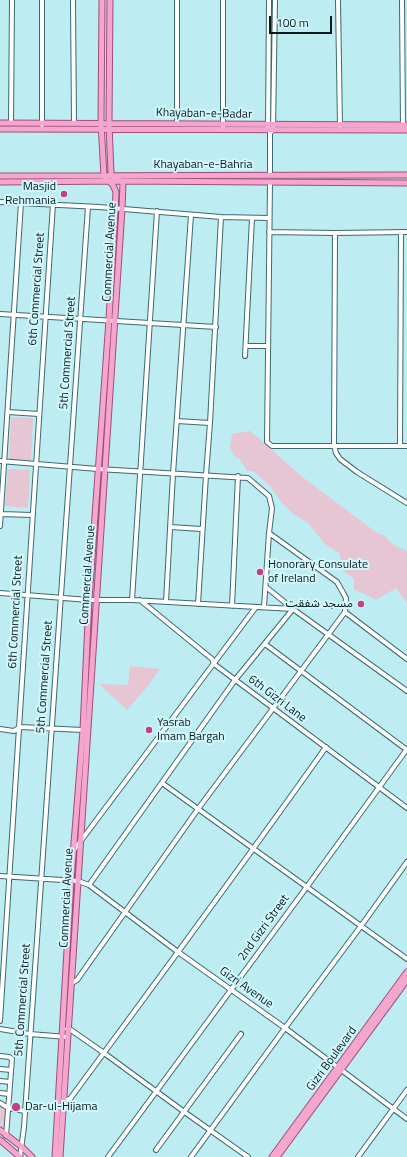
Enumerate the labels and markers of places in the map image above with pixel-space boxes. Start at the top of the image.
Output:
place label: Masjid Rehmania [5,180,56,208]
marker: Masjid Rehmania [59,189,69,199]
place label: Honorary Consulate of Ireland [268,558,368,586]
marker: Honorary Consulate of Ireland [255,567,265,577]
place label: مسجد شفقت [285,597,353,611]
marker: مسجد شفقت [356,599,366,609]
place label: Yasrab Imam Bargah [157,716,225,744]
marker: Yasrab Imam Bargah [144,725,154,735]
place label: Dar-ul-Hijama [25,1100,97,1114]
marker: Dar-ul-Hijama [10,1101,22,1113]

